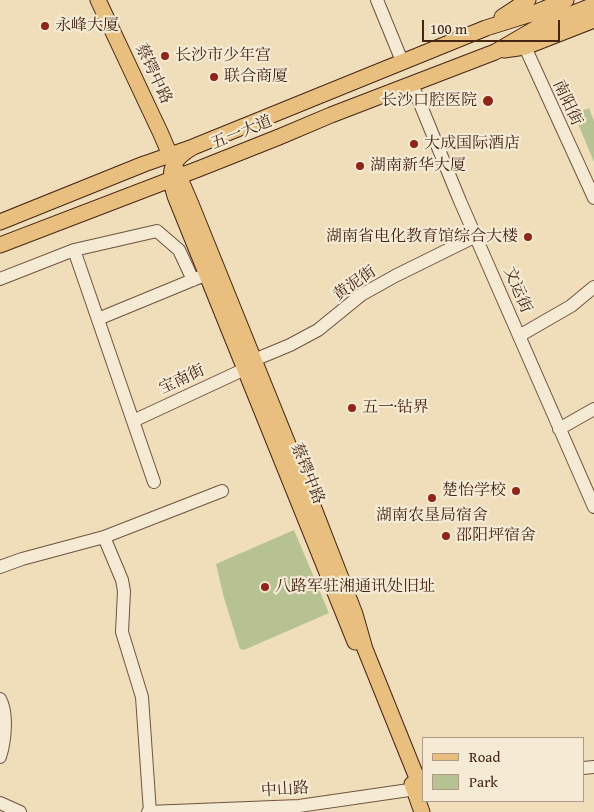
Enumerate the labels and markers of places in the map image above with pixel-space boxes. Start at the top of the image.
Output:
place label: 永峰大厦 [55,16,119,36]
marker: 永峰大厦 [39,20,51,32]
place label: 长沙市少年宫 [175,46,271,66]
marker: 长沙市少年宫 [159,50,171,62]
place label: 联合商厦 [224,67,288,87]
marker: 联合商厦 [208,71,220,83]
place label: 长沙口腔医院 [381,91,477,111]
marker: 长沙口腔医院 [481,94,495,108]
place label: 大成国际酒店 [424,134,520,154]
marker: 大成国际酒店 [408,138,420,150]
place label: 湖南新华大厦 [370,156,466,176]
marker: 湖南新华大厦 [354,160,366,172]
place label: 湖南省电化教育馆综合大楼 [326,227,518,247]
marker: 湖南省电化教育馆综合大楼 [522,231,534,243]
place label: 五一·钻界 [362,398,429,418]
marker: 五一·钻界 [346,402,358,414]
place label: 楚怡学校 [442,481,506,501]
marker: 楚怡学校 [510,485,522,497]
marker: 湖南农垦局宿舍 [426,492,438,504]
place label: 湖南农垦局宿舍 [376,506,488,526]
place label: 邵阳坪宿舍 [456,526,536,546]
marker: 邵阳坪宿舍 [440,530,452,542]
place label: 八路军驻湘通讯处旧址 [275,577,435,597]
marker: 八路军驻湘通讯处旧址 [259,581,271,593]

